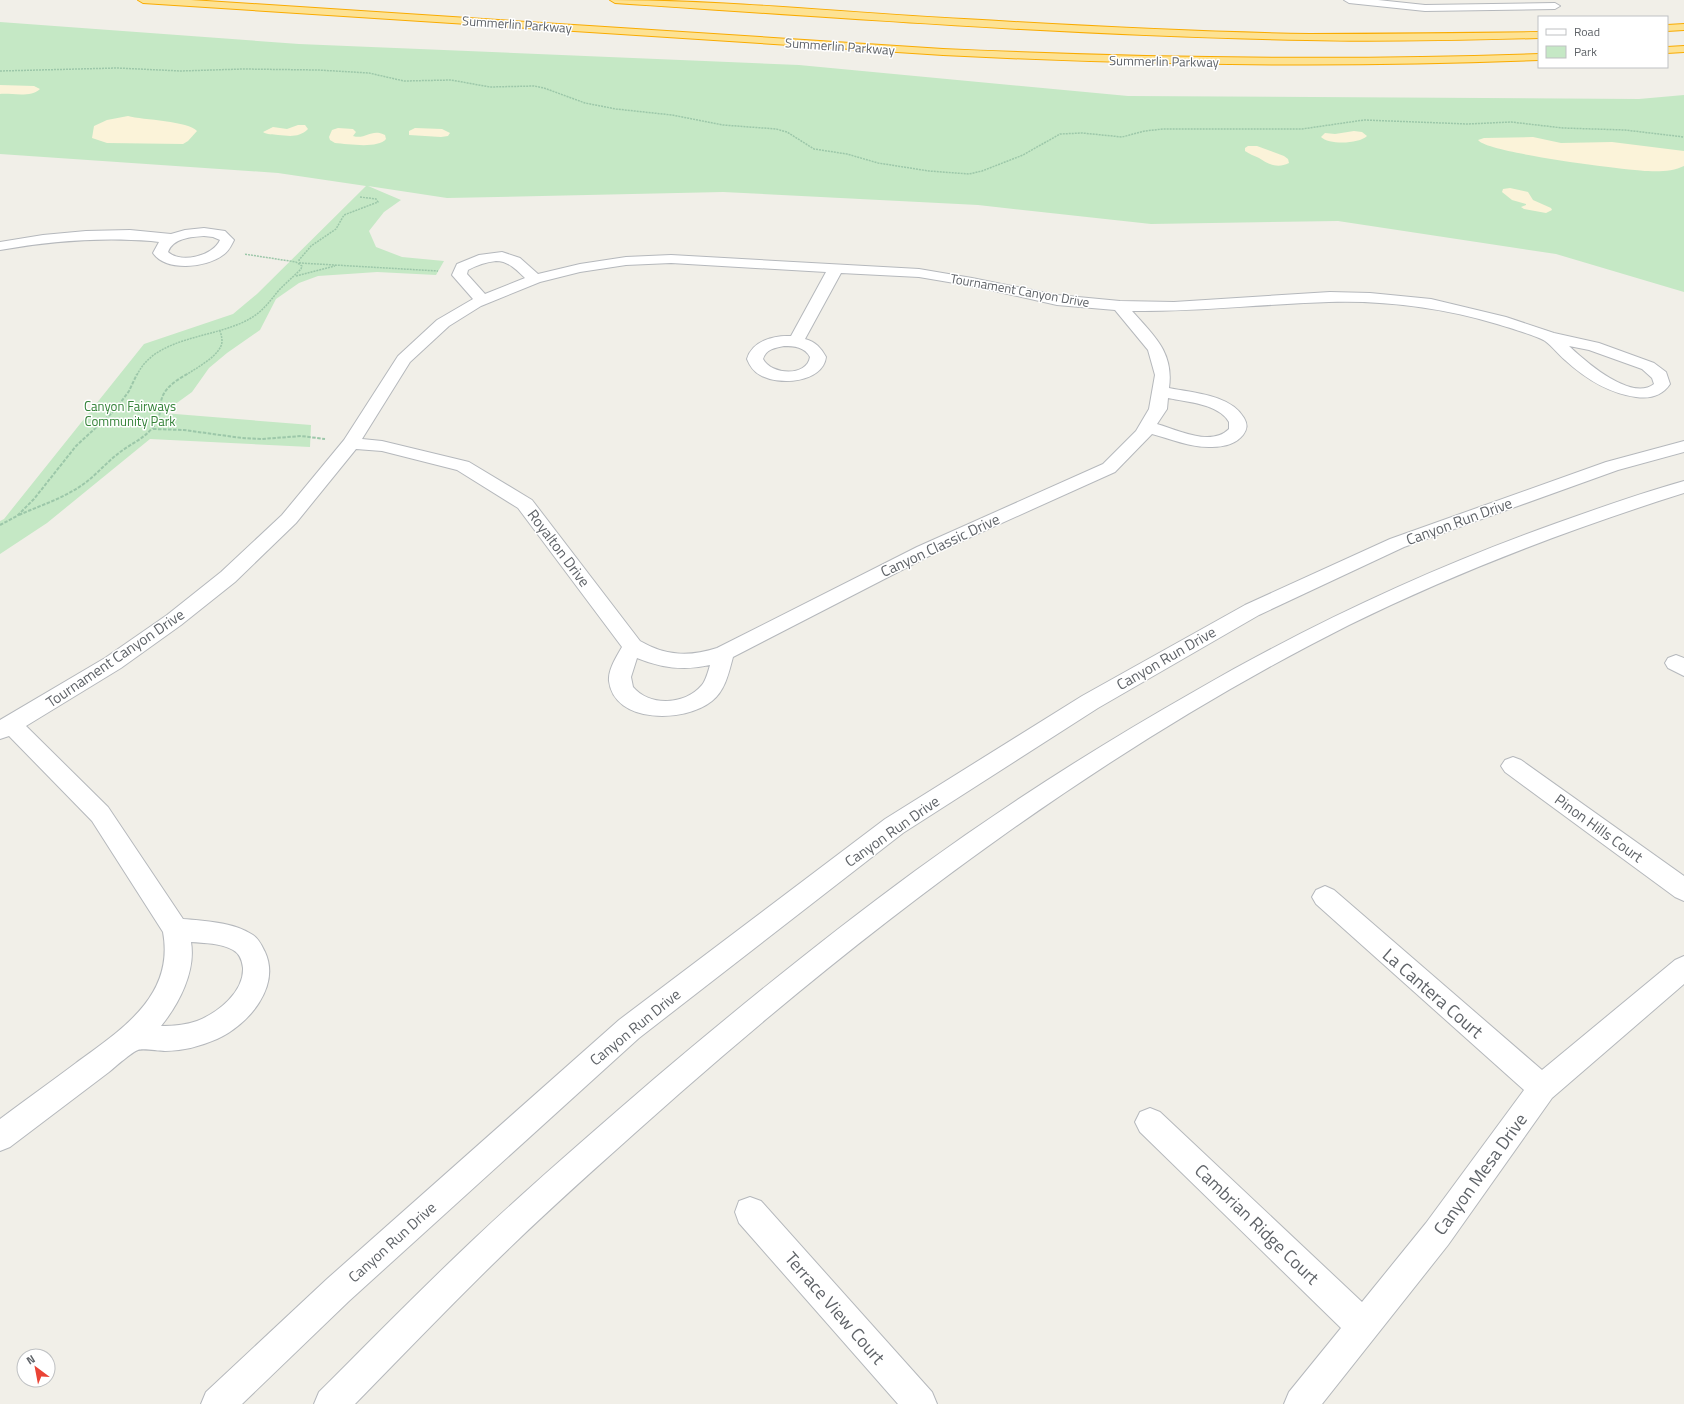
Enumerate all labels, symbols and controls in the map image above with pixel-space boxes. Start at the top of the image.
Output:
street label: Summerlin Parkway [461,10,573,38]
legend [1538,16,1668,68]
text: Road [1574,22,1600,41]
street label: Summerlin Parkway [784,32,896,60]
text: Park [1574,42,1597,61]
street label: Summerlin Parkway [1109,50,1219,72]
street label: Tournament Canyon Drive [949,268,1091,312]
park label: Canyon Fairways Community Park [84,396,176,431]
street label: Canyon Run Drive [1403,491,1515,551]
street label: Royalton Drive [522,504,596,592]
street label: Canyon Classic Drive [877,507,1003,583]
street label: Tournament Canyon Drive [41,603,189,713]
street label: Canyon Run Drive [1112,620,1220,696]
street label: Pinon Hills Court [1550,788,1649,868]
street label: Canyon Run Drive [840,790,944,872]
street label: La Cantera Court [1377,942,1490,1045]
street label: Canyon Run Drive [584,983,686,1071]
street label: Canyon Mesa Drive [1427,1107,1533,1241]
street label: Cambrian Ridge Court [1189,1157,1326,1291]
street label: Canyon Run Drive [343,1196,441,1288]
street label: Terrace View Court [778,1246,892,1371]
north arrow [16,1348,56,1388]
text: N [23,1351,38,1368]

